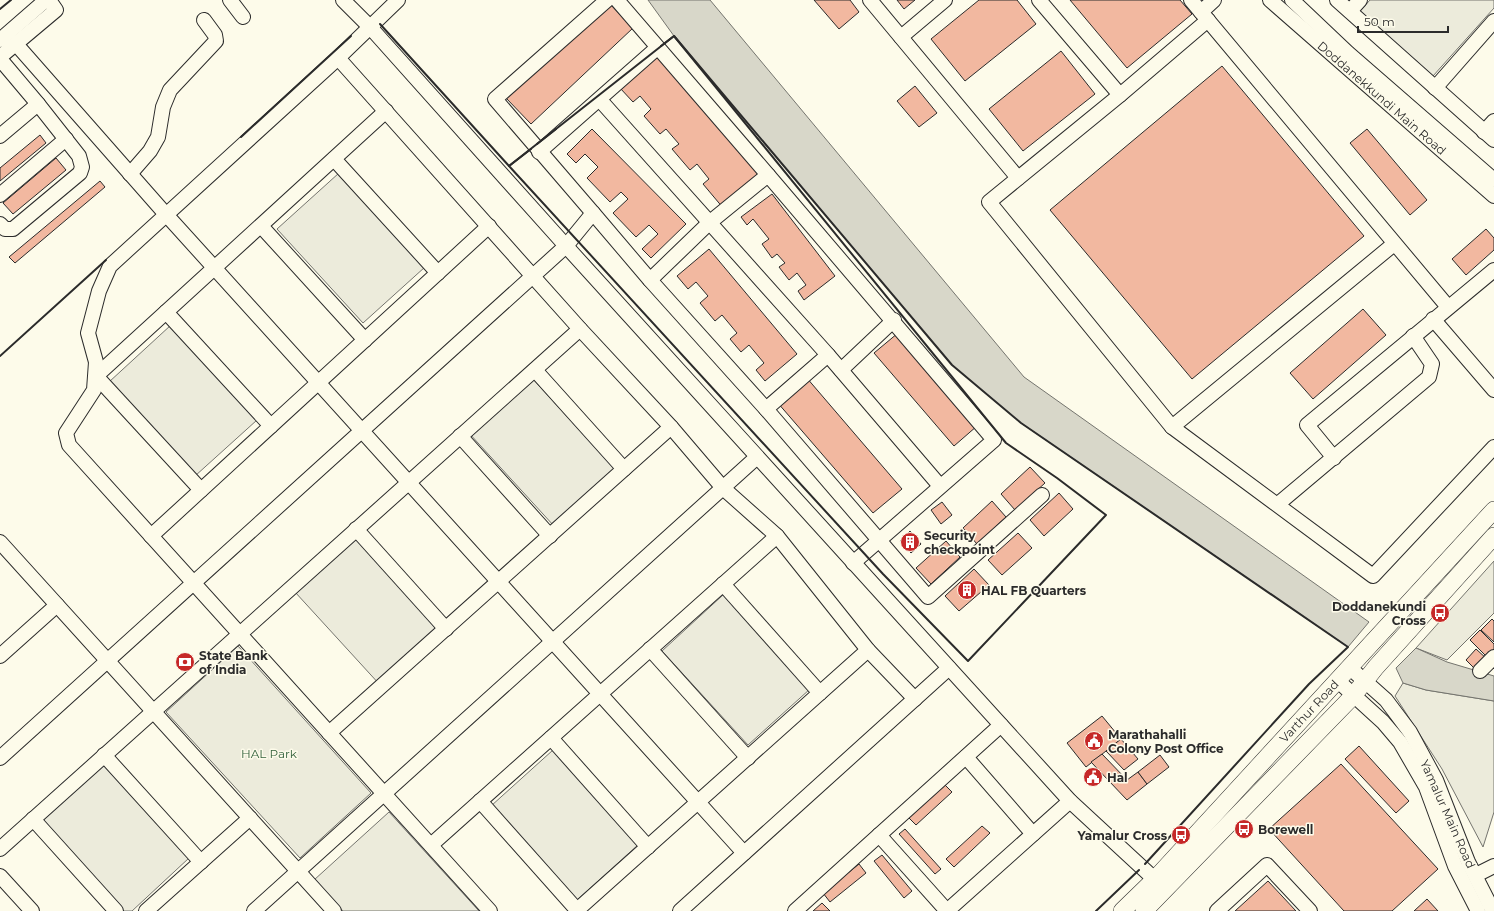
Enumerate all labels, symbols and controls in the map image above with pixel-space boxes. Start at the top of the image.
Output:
scale bar [1358,8,1448,34]
text: 50 m [1364,14,1395,29]
street label: Doddanekkundi Main Road [1315,38,1449,158]
place label: Security checkpoint [924,528,996,557]
building icon: Security checkpoint [899,531,921,553]
building icon: HAL FB Quarters [956,579,978,601]
place label: HAL FB Quarters [981,583,1087,598]
place label: Doddanekundi Cross [1332,599,1427,628]
bus stop icon: Doddanekundi Cross [1429,602,1451,624]
place label: State Bank of India [199,648,268,677]
bank icon: State Bank of India [174,651,196,673]
street label: Varthur Road [1276,677,1342,745]
place label: Marathahalli Colony Post Office [1108,727,1224,756]
public building icon: Marathahalli Colony Post Office [1083,730,1105,752]
park label: HAL Park [241,746,298,761]
street label: Yamalur Main Road [1417,757,1479,871]
public building icon: Hal [1082,766,1104,788]
place label: Hal [1107,770,1128,785]
bus stop icon: Borewell [1233,818,1255,840]
place label: Borewell [1258,822,1313,837]
bus stop icon: Yamalur Cross [1170,824,1192,846]
place label: Yamalur Cross [1076,828,1168,843]

